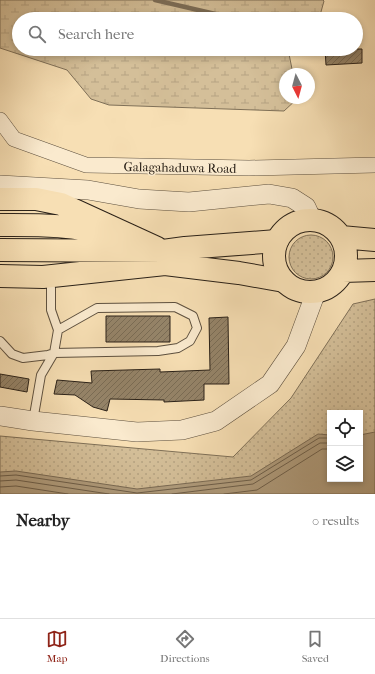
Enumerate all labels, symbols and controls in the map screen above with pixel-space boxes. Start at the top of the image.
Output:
search box [12,12,363,56]
icon: search [26,23,48,45]
text: Search here [58,25,134,43]
north arrow [279,68,315,104]
street label: Galagahaduwa Road [124,159,237,176]
map controls [327,410,363,482]
button: locate [327,410,363,446]
button: layers [327,446,363,482]
text: Nearby [16,510,70,530]
text: 0 results [312,513,359,528]
tab: Map [46,628,68,665]
tab: Directions [160,628,210,665]
tab: Saved [302,628,329,665]

